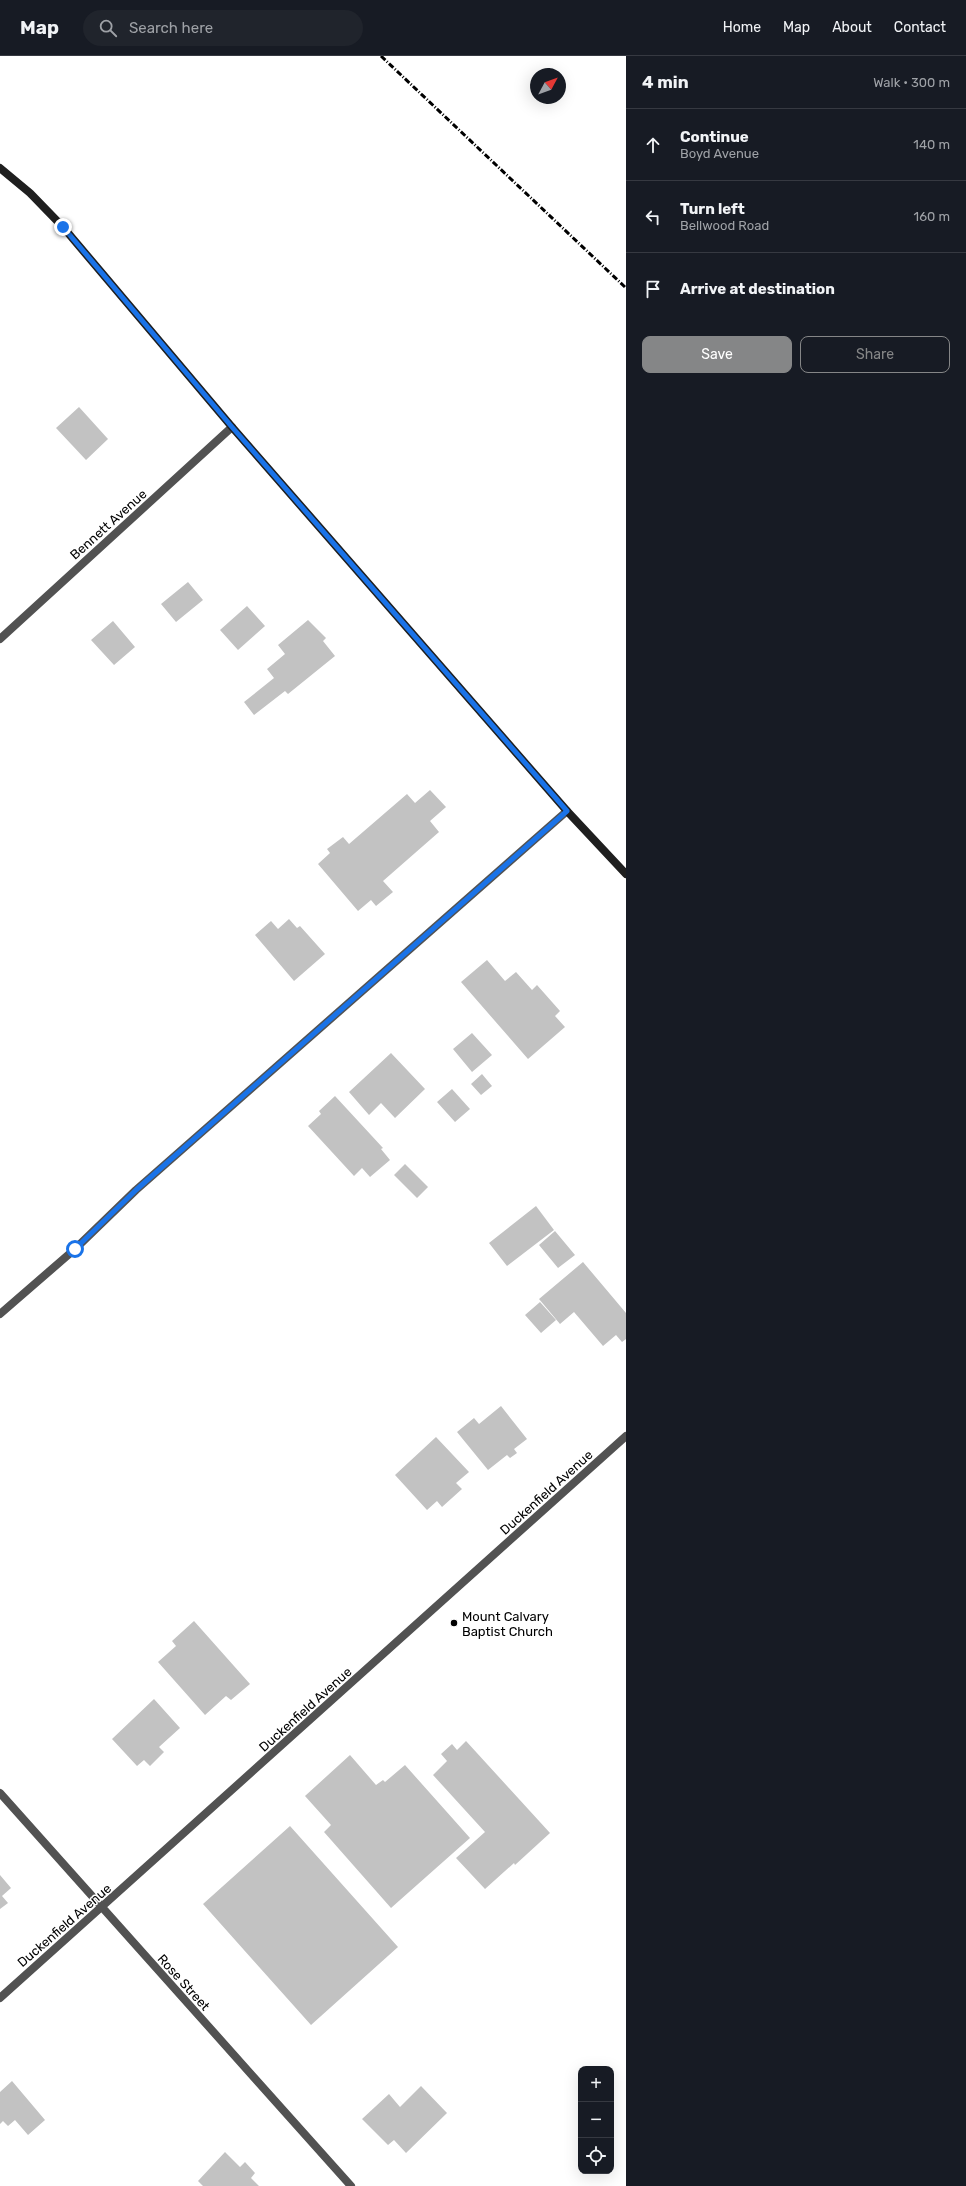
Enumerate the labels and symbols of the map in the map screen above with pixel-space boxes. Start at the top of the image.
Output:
north arrow [530,68,566,104]
route end [54,218,72,236]
street label: Bennett Avenue [67,486,150,563]
route start [66,1240,84,1258]
street label: Duckenfield Avenue [497,1447,596,1538]
place label: Mount Calvary Baptist Church [462,1609,553,1639]
marker: Mount Calvary Baptist Church [449,1618,459,1628]
street label: Duckenfield Avenue [256,1664,355,1755]
street label: Duckenfield Avenue [14,1881,114,1970]
street label: Rose Street [154,1951,213,2014]

